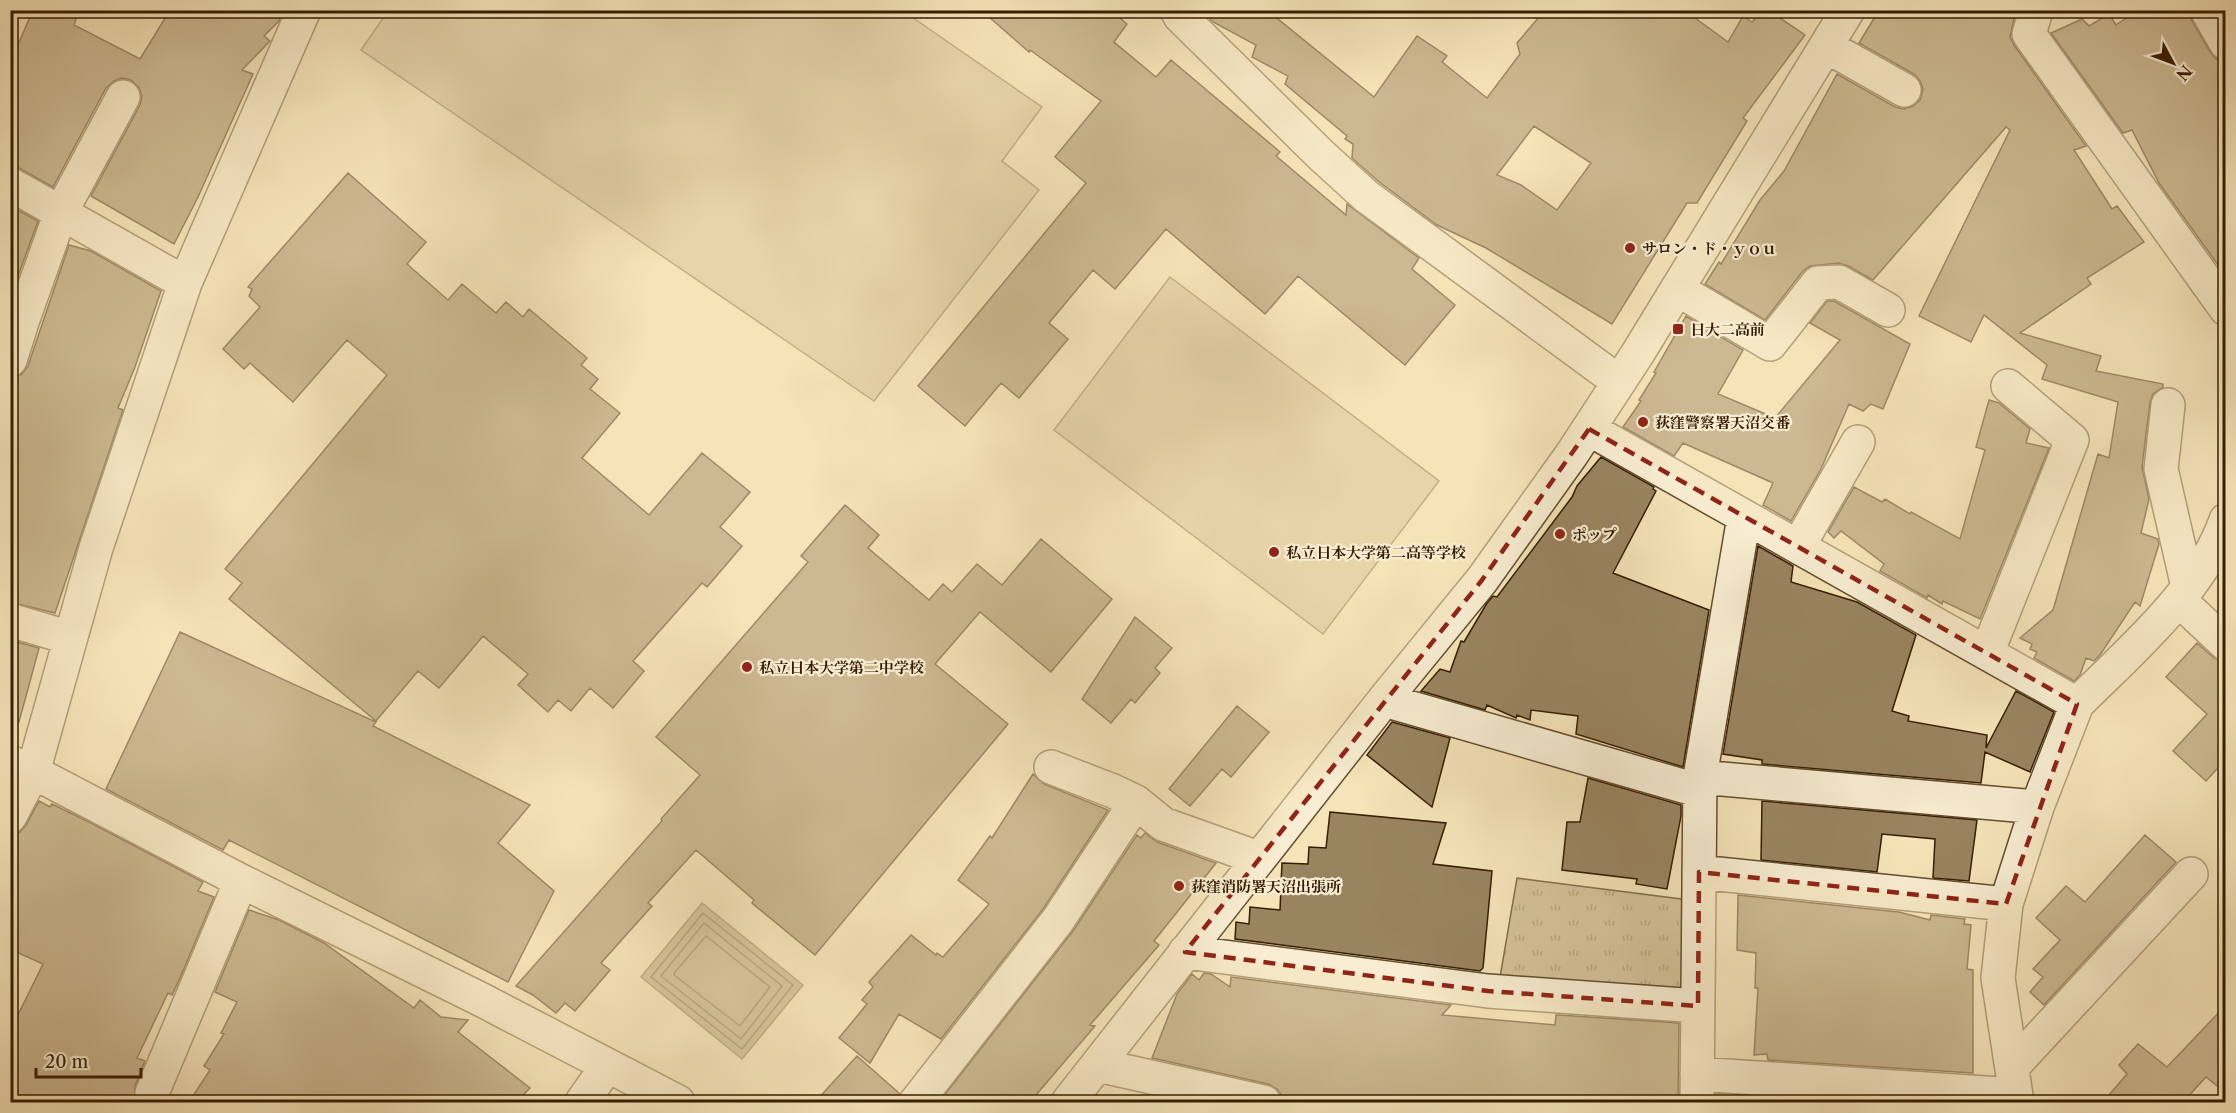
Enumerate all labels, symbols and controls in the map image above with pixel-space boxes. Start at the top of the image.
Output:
north arrow [2143,33,2203,93]
text: N [2172,61,2196,85]
place label: サロン・ド・ｙｏｕ [1642,239,1777,258]
marker: サロン・ド・ｙｏｕ [1623,241,1637,255]
place label: 日大二高前 [1690,320,1765,339]
marker: 日大二高前 [1671,322,1685,336]
place label: 荻窪警察署天沼交番 [1655,413,1791,432]
marker: 荻窪警察署天沼交番 [1636,415,1650,429]
place label: ポップ [1572,525,1617,544]
marker: ポップ [1553,527,1567,541]
place label: 私立日本大学第二高等学校 [1286,543,1466,562]
marker: 私立日本大学第二高等学校 [1267,545,1281,559]
place label: 私立日本大学第二中学校 [759,658,924,677]
marker: 私立日本大学第二中学校 [740,660,754,674]
place label: 荻窪消防署天沼出張所 [1191,877,1341,896]
marker: 荻窪消防署天沼出張所 [1172,879,1186,893]
scale bar [36,1041,141,1079]
text: 20 m [45,1051,89,1073]

